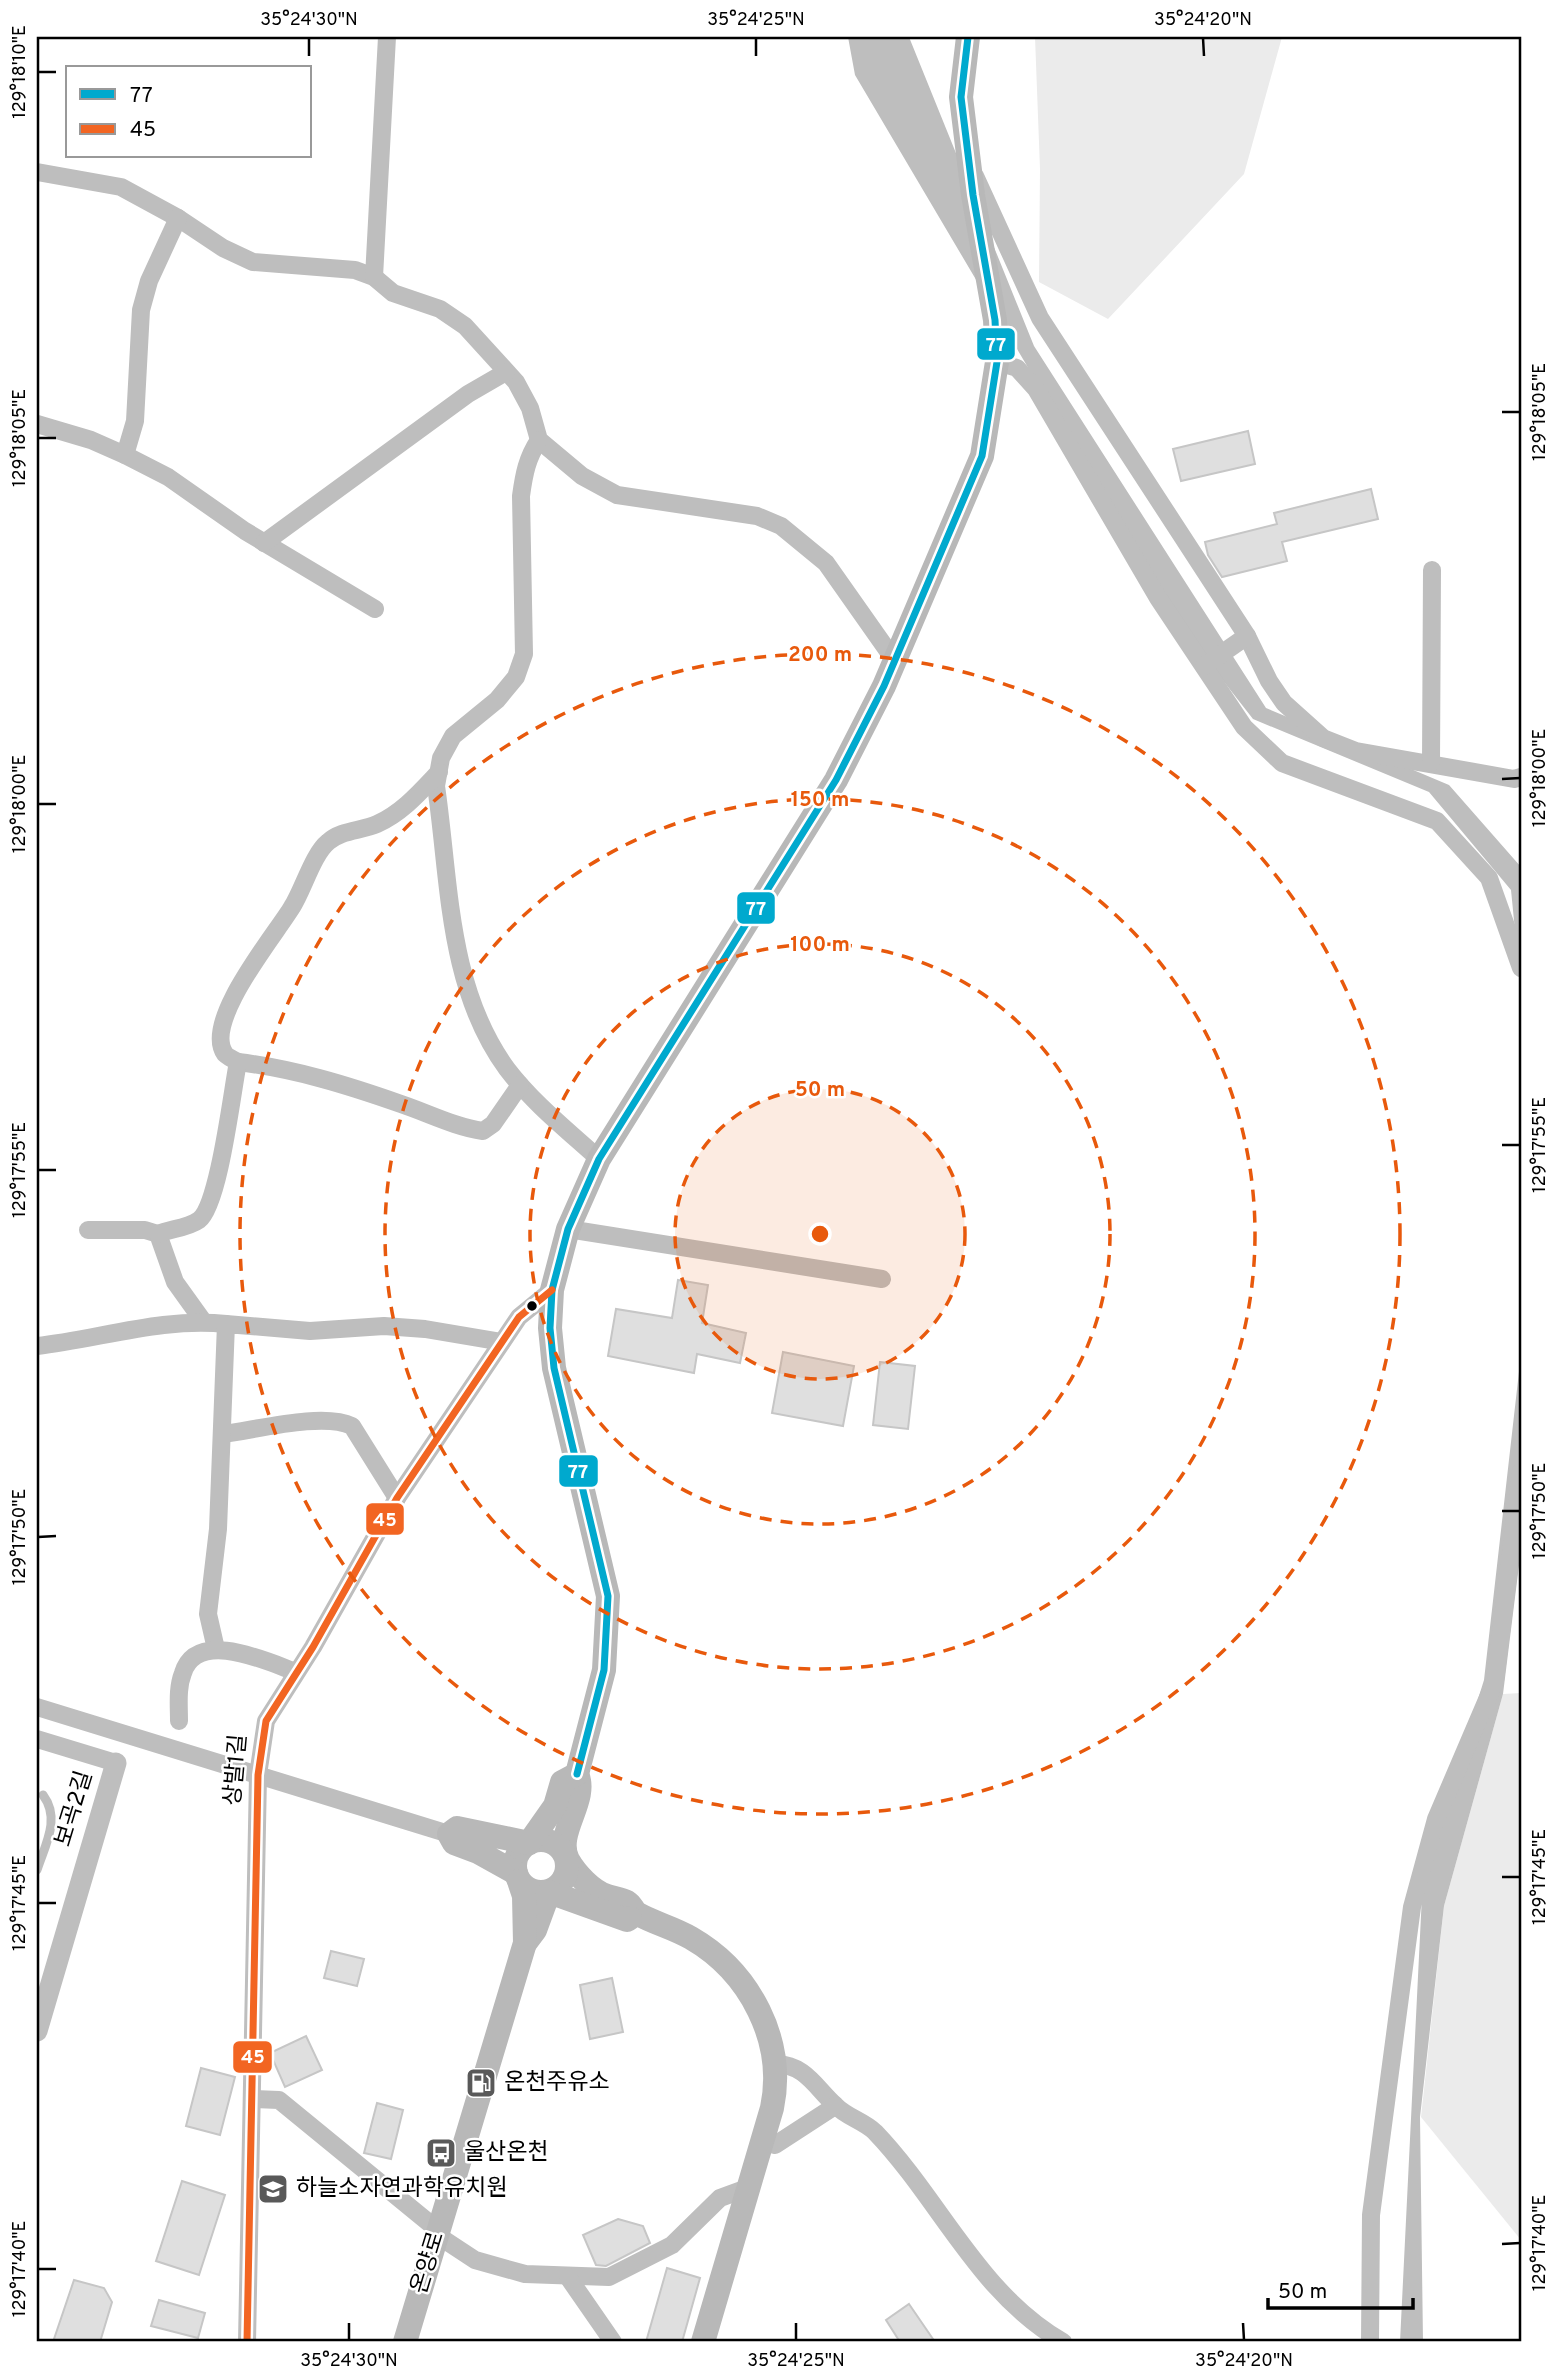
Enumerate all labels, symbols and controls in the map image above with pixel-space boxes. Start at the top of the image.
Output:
text: 35°24'30"N [260,9,358,32]
text: 35°24'25"N [707,9,805,32]
text: 35°24'20"N [1154,9,1252,32]
text: 129°18'10"E [9,25,32,119]
legend [66,66,312,158]
text: 77 [130,83,153,110]
text: 45 [130,117,156,144]
line badge: 77 [976,327,1016,361]
text: 77 [986,334,1006,358]
text: 129°18'05"E [1529,363,1552,461]
text: 129°18'05"E [9,389,32,487]
text: 200 m [788,642,852,669]
text: 129°18'00"E [1529,729,1552,827]
text: 129°18'00"E [9,755,32,853]
text: 150 m [791,787,849,814]
line badge: 77 [736,891,776,925]
text: 77 [746,898,766,922]
text: 100 m [790,932,850,959]
text: 50 m [795,1077,845,1104]
text: 129°17'55"E [1529,1097,1552,1193]
text: 129°17'55"E [9,1122,32,1218]
centre of rings [808,1222,832,1246]
unlabelled marker [525,1299,539,1313]
line badge: 77 [558,1454,599,1488]
text: 77 [568,1461,588,1485]
text: 129°17'50"E [1529,1463,1552,1559]
text: 129°17'50"E [9,1489,32,1585]
line badge: 45 [365,1502,405,1536]
text: 45 [373,1509,397,1533]
street label: 상발1길 [219,1733,255,1807]
street label: 보곡2길 [50,1768,100,1850]
text: 129°17'45"E [1529,1829,1552,1925]
text: 129°17'45"E [9,1855,32,1951]
line badge: 45 [232,2040,273,2074]
text: 45 [241,2046,265,2070]
fuel station icon: 온천주유소 [464,2066,498,2100]
place label: 온천주유소 [504,2069,610,2098]
bus stop icon: 울산온천 [424,2136,458,2170]
place label: 울산온천 [464,2139,549,2168]
school or university icon: 하늘소자연과학유치원 [256,2172,290,2206]
place label: 하늘소자연과학유치원 [296,2175,508,2204]
text: 129°17'40"E [1529,2195,1552,2291]
text: 129°17'40"E [9,2221,32,2317]
street label: 온양로 [406,2228,452,2298]
scale bar [1268,2267,1413,2311]
text: 50 m [1278,2279,1327,2306]
text: 35°24'30"N [300,2350,398,2373]
text: 35°24'25"N [747,2350,845,2373]
text: 35°24'20"N [1195,2350,1293,2373]

